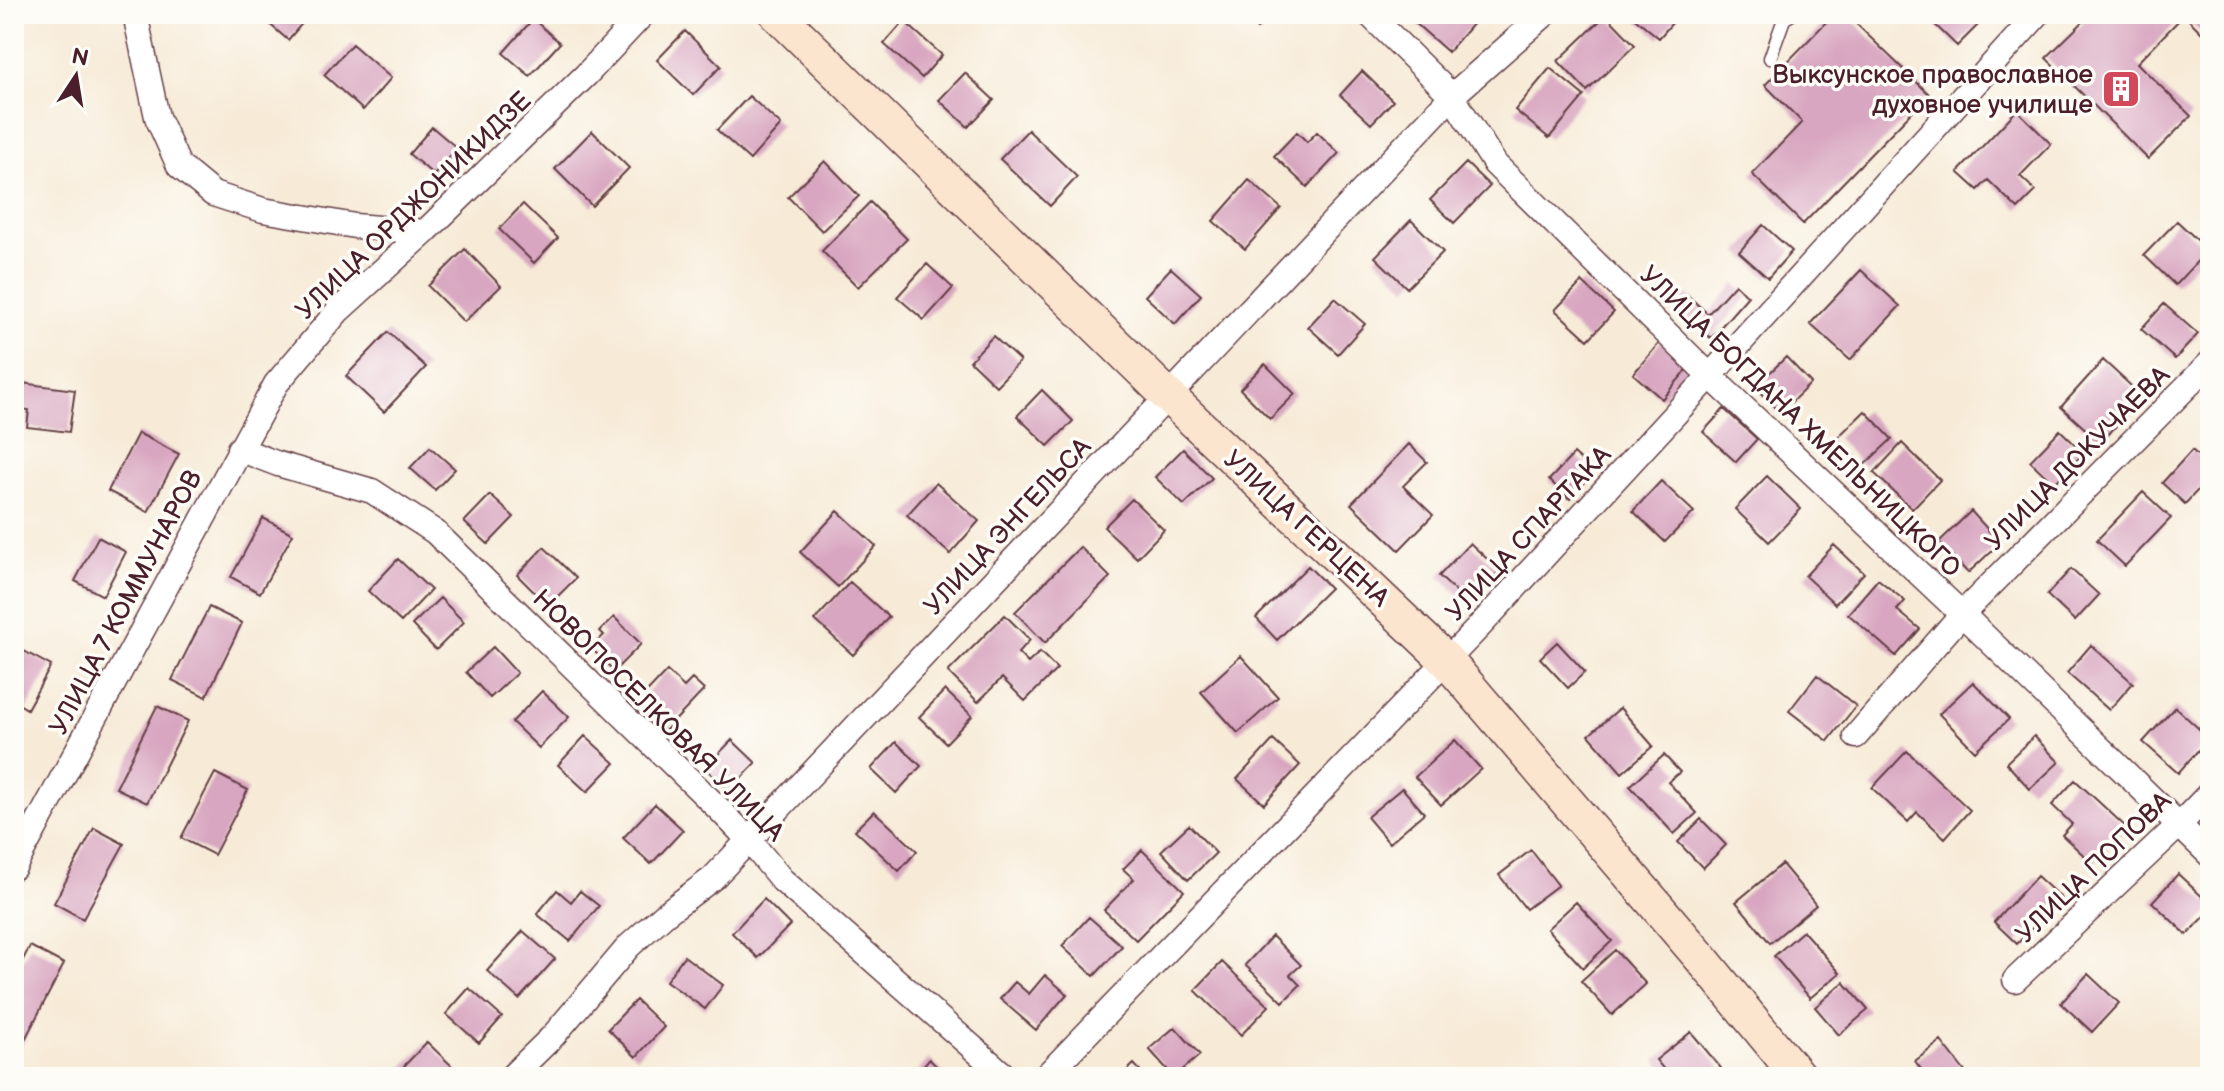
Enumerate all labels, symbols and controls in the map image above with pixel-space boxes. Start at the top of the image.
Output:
north arrow [36,36,116,116]
text: N [69,43,91,73]
place label: Выксунское православное духовное училище [1772,60,2093,121]
building icon: Выксунское православное духовное училище [2100,68,2142,110]
street label: УЛИЦА ОРДЖОНИКИДЗЕ [290,86,538,326]
street label: УЛИЦА БОГДАНА ХМЕЛЬНИЦКОГО [1633,260,1967,584]
street label: УЛИЦА ДОКУЧАЕВА [1979,360,2177,558]
street label: УЛИЦА ЭНГЕЛЬСА [918,432,1098,622]
street label: УЛИЦА СПАРТАКА [1440,440,1618,628]
street label: УЛИЦА ГЕРЦЕНА [1217,444,1395,614]
street label: УЛИЦА 7 КОММУНАРОВ [43,465,209,740]
street label: НОВОПОСЕЛКОВАЯ УЛИЦА [526,584,790,849]
street label: УЛИЦА ПОПОВА [2010,786,2178,950]

